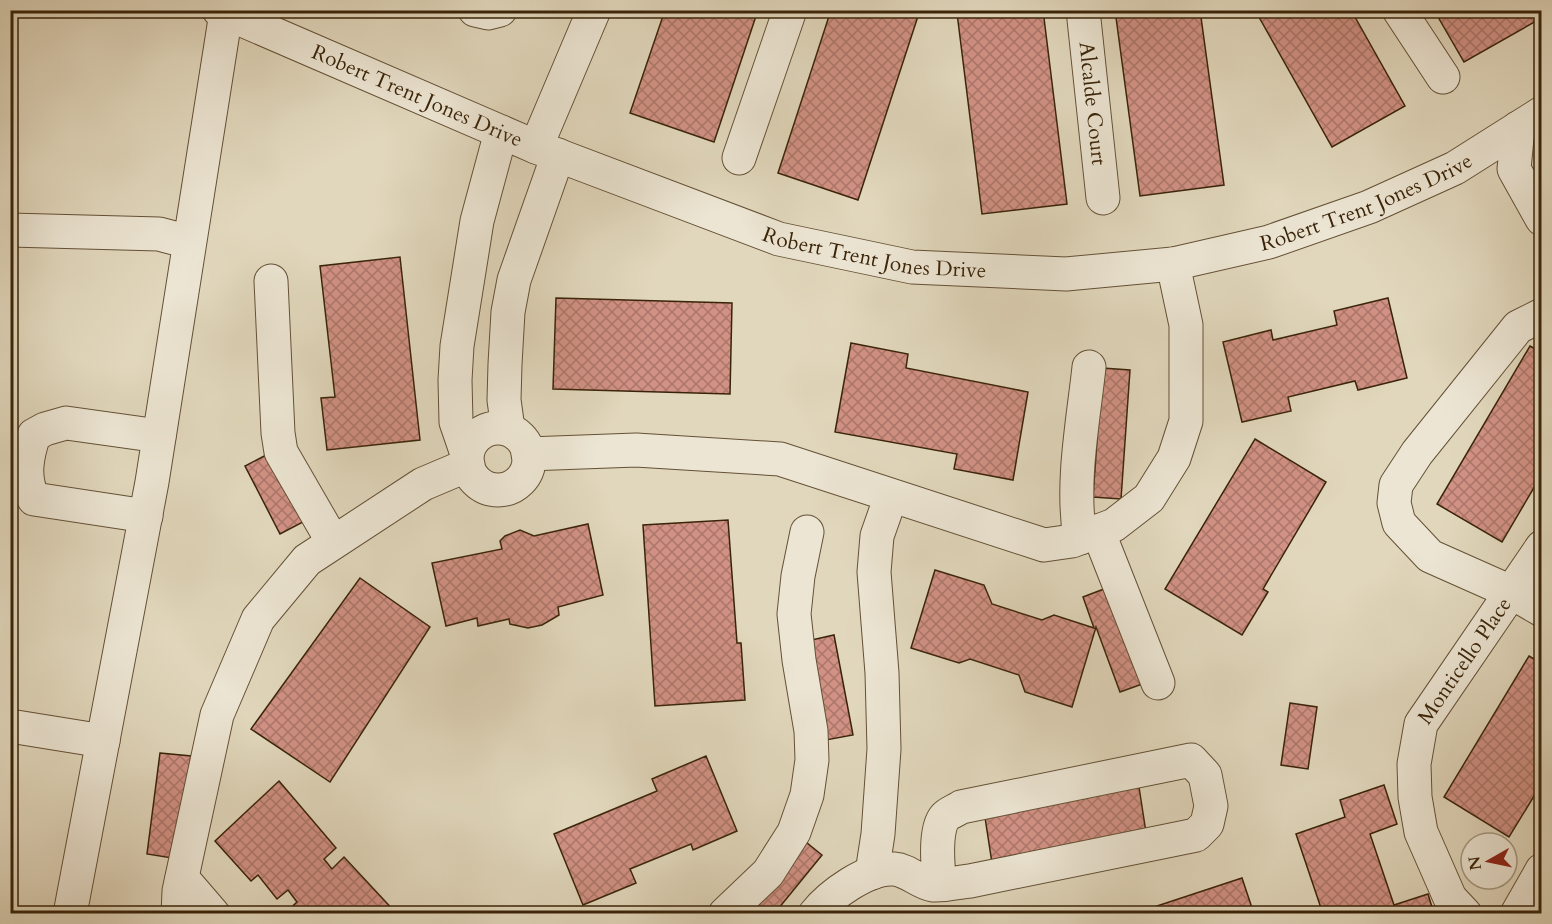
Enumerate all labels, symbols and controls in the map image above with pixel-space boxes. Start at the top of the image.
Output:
street label: Robert Trent Jones Drive [307,38,527,154]
street label: Alcalde Court [1071,40,1113,167]
street label: Robert Trent Jones Drive [1257,147,1478,259]
street label: Robert Trent Jones Drive [758,220,987,285]
street label: Monticello Place [1411,591,1519,730]
north arrow [1459,831,1519,891]
text: N [1463,855,1487,872]

